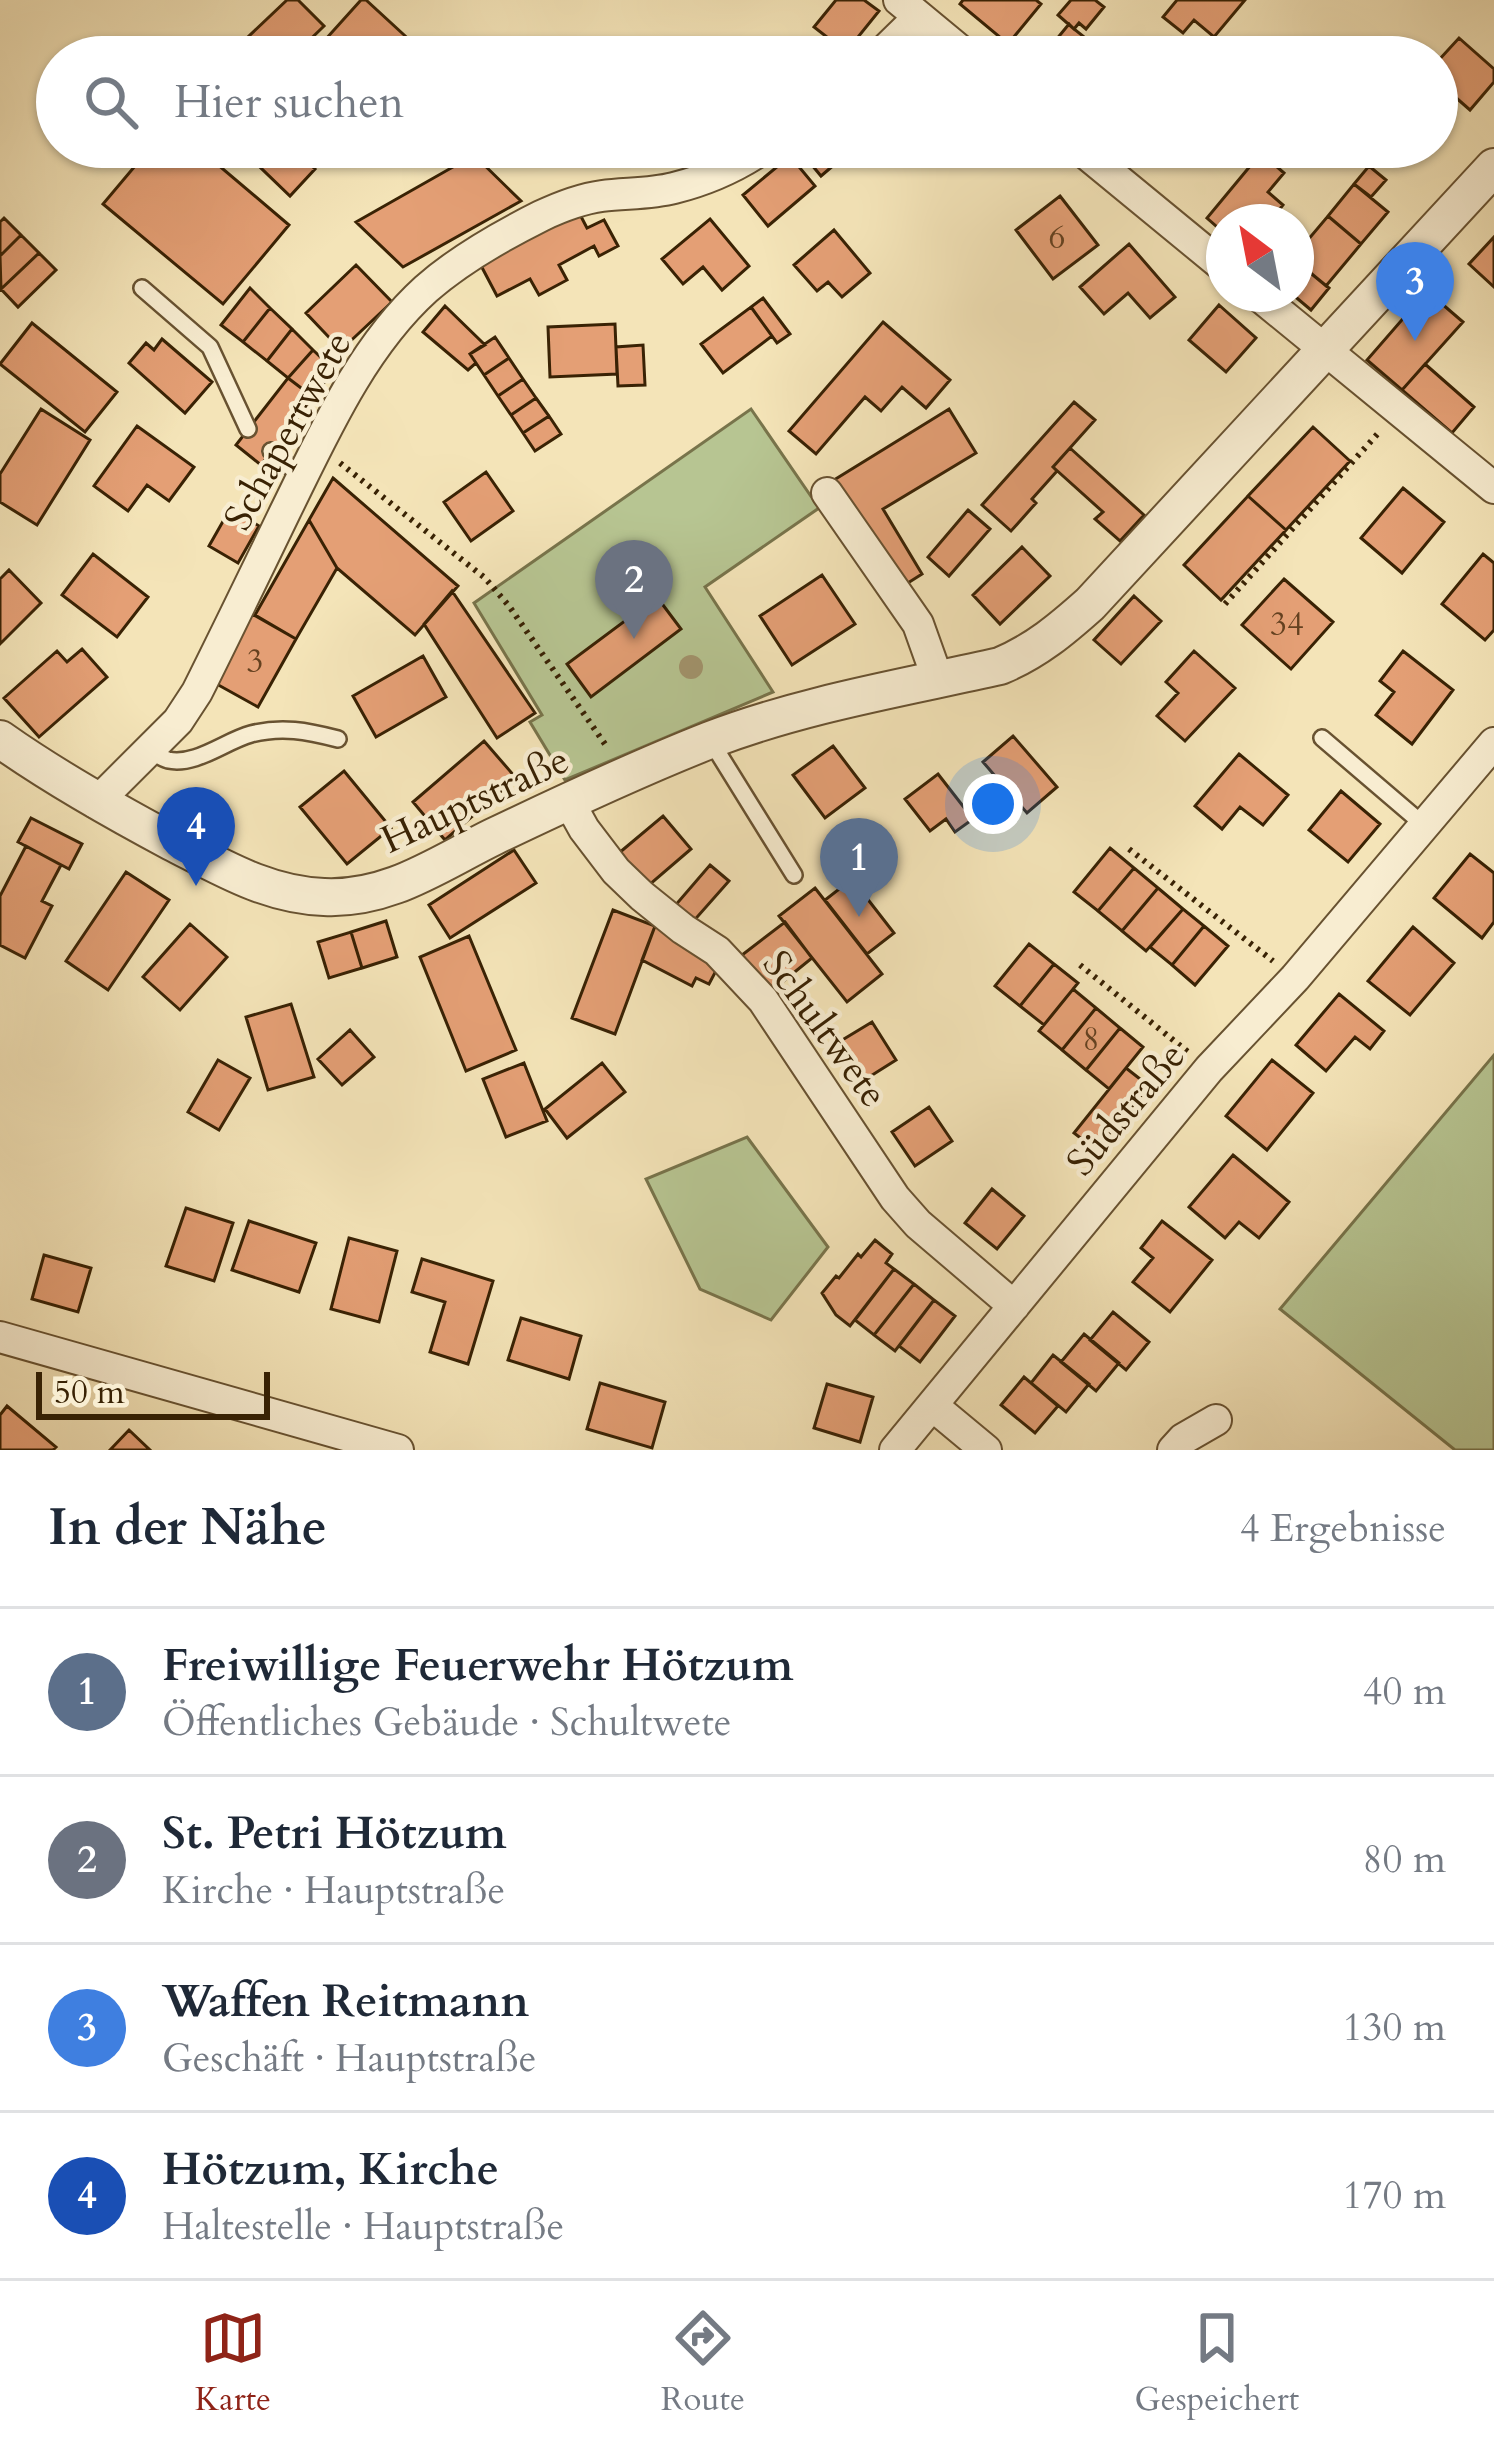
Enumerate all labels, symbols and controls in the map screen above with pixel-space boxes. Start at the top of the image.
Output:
search box [36,36,1458,168]
icon: search [78,69,144,135]
text: Hier suchen [174,72,404,133]
north arrow [1206,204,1314,312]
house number: 6 [1049,215,1065,260]
pin: 3 [1376,242,1454,341]
street label: Schapertwete [212,322,364,540]
pin: 2 [595,540,673,639]
house number: 34 [1270,602,1304,647]
house number: 3 [247,639,263,684]
street label: Hauptstraße [373,733,577,867]
your location [963,774,1023,834]
pin: 4 [157,787,235,886]
pin: 1 [820,818,898,917]
street label: Schultwete [750,940,900,1118]
house number: 8 [1083,1017,1099,1062]
street label: Südstraße [1055,1031,1197,1187]
scale bar [36,1366,270,1419]
text: 50 m [54,1370,125,1415]
text: In der Nähe [48,1493,327,1563]
text: 4 Ergebnisse [1240,1502,1446,1555]
text: Freiwillige Feuerwehr Hötzum [162,1635,793,1696]
text: 1 [77,1665,97,1718]
text: 40 m [1363,1665,1446,1718]
text: Öffentliches Gebäude · Schultwete [162,1696,731,1749]
text: St. Petri Hötzum [162,1803,507,1864]
text: 2 [77,1833,97,1886]
text: 80 m [1363,1833,1446,1886]
text: Kirche · Hauptstraße [162,1864,505,1917]
text: Waffen Reitmann [162,1971,529,2032]
text: 3 [77,2001,97,2054]
text: 130 m [1343,2001,1446,2054]
text: Geschäft · Hauptstraße [162,2032,536,2085]
text: Hötzum, Kirche [162,2139,499,2200]
text: 4 [77,2169,97,2222]
text: 170 m [1343,2169,1446,2222]
text: Haltestelle · Hauptstraße [162,2200,564,2253]
tab: Karte [195,2305,271,2422]
tab: Route [661,2305,745,2422]
tab: Gespeichert [1135,2305,1299,2422]

